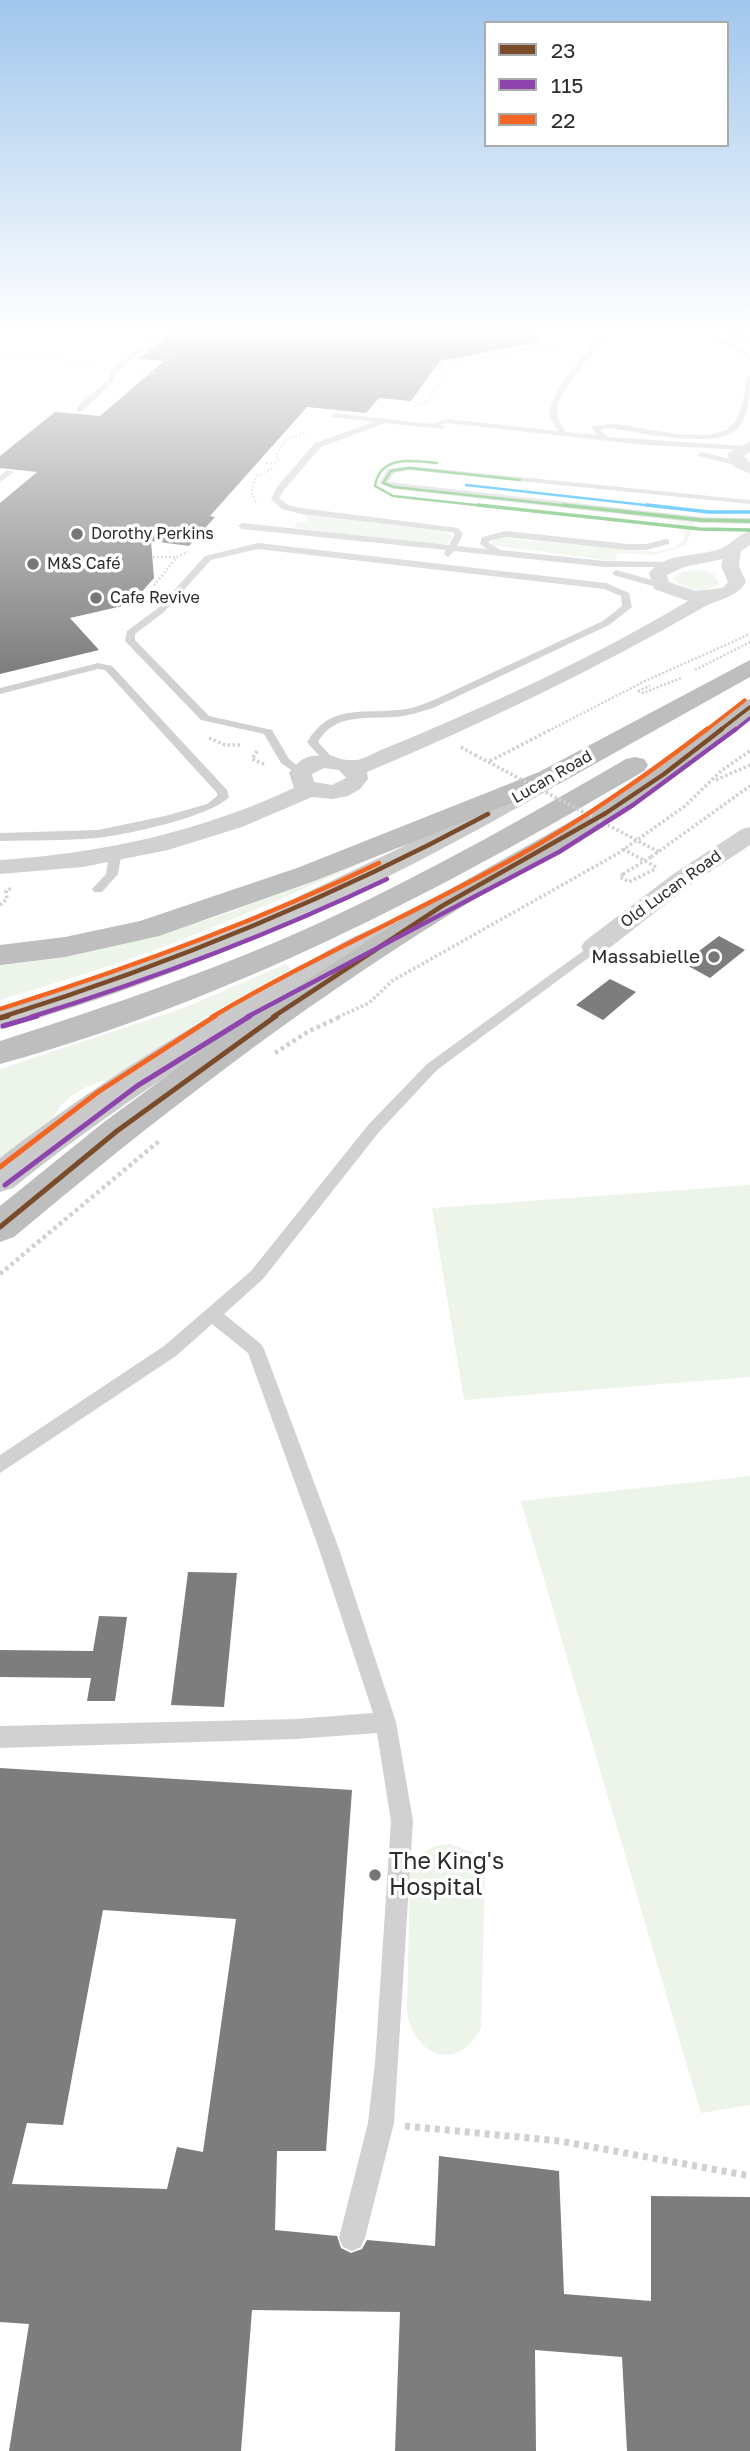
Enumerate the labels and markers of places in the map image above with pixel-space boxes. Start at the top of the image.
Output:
place label: Dorothy Perkins [91,524,214,544]
marker: Dorothy Perkins [69,526,85,542]
place label: M&S Café [47,554,121,574]
marker: M&S Café [25,556,41,572]
place label: Cafe Revive [110,588,200,608]
marker: Cafe Revive [88,590,104,606]
place label: Massabielle [591,946,700,968]
marker: Massabielle [706,949,722,965]
place label: The King's Hospital [389,1848,504,1902]
marker: The King's Hospital [367,1867,383,1883]

